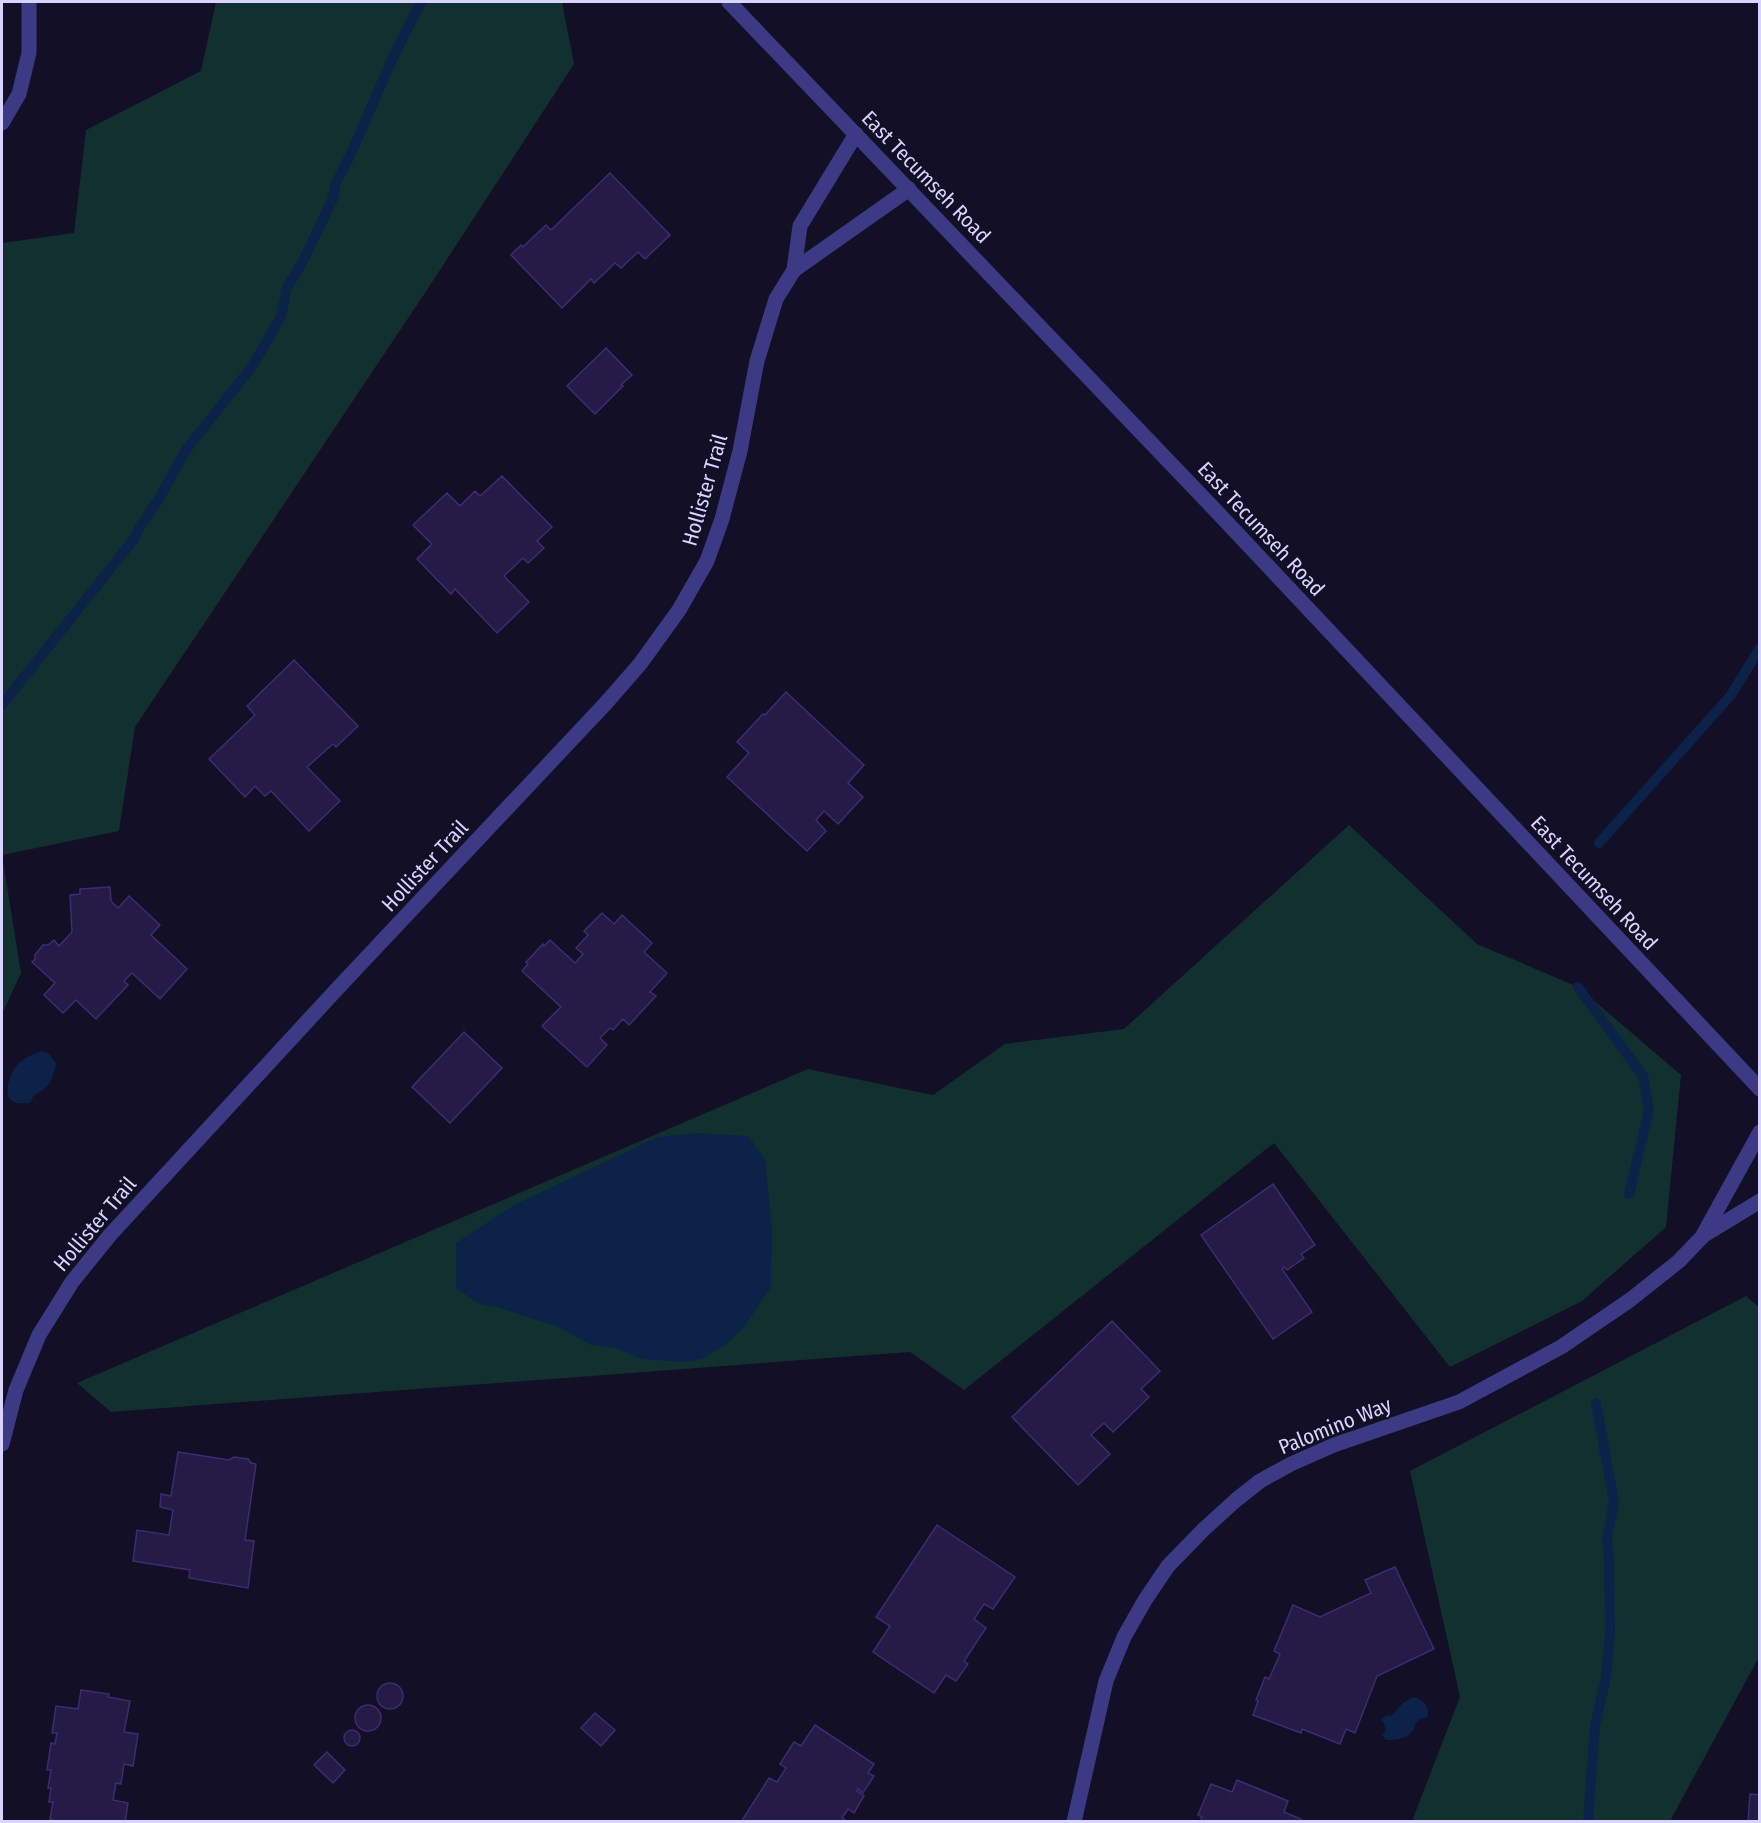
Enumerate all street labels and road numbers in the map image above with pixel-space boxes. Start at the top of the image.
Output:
street label: East Tecumseh Road [856,105,996,249]
street label: Hollister Trail [677,431,733,549]
street label: East Tecumseh Road [1192,456,1330,602]
street label: East Tecumseh Road [1525,810,1663,956]
street label: Hollister Trail [376,815,474,917]
street label: Hollister Trail [48,1171,142,1276]
street label: Palomino Way [1275,1391,1396,1460]

